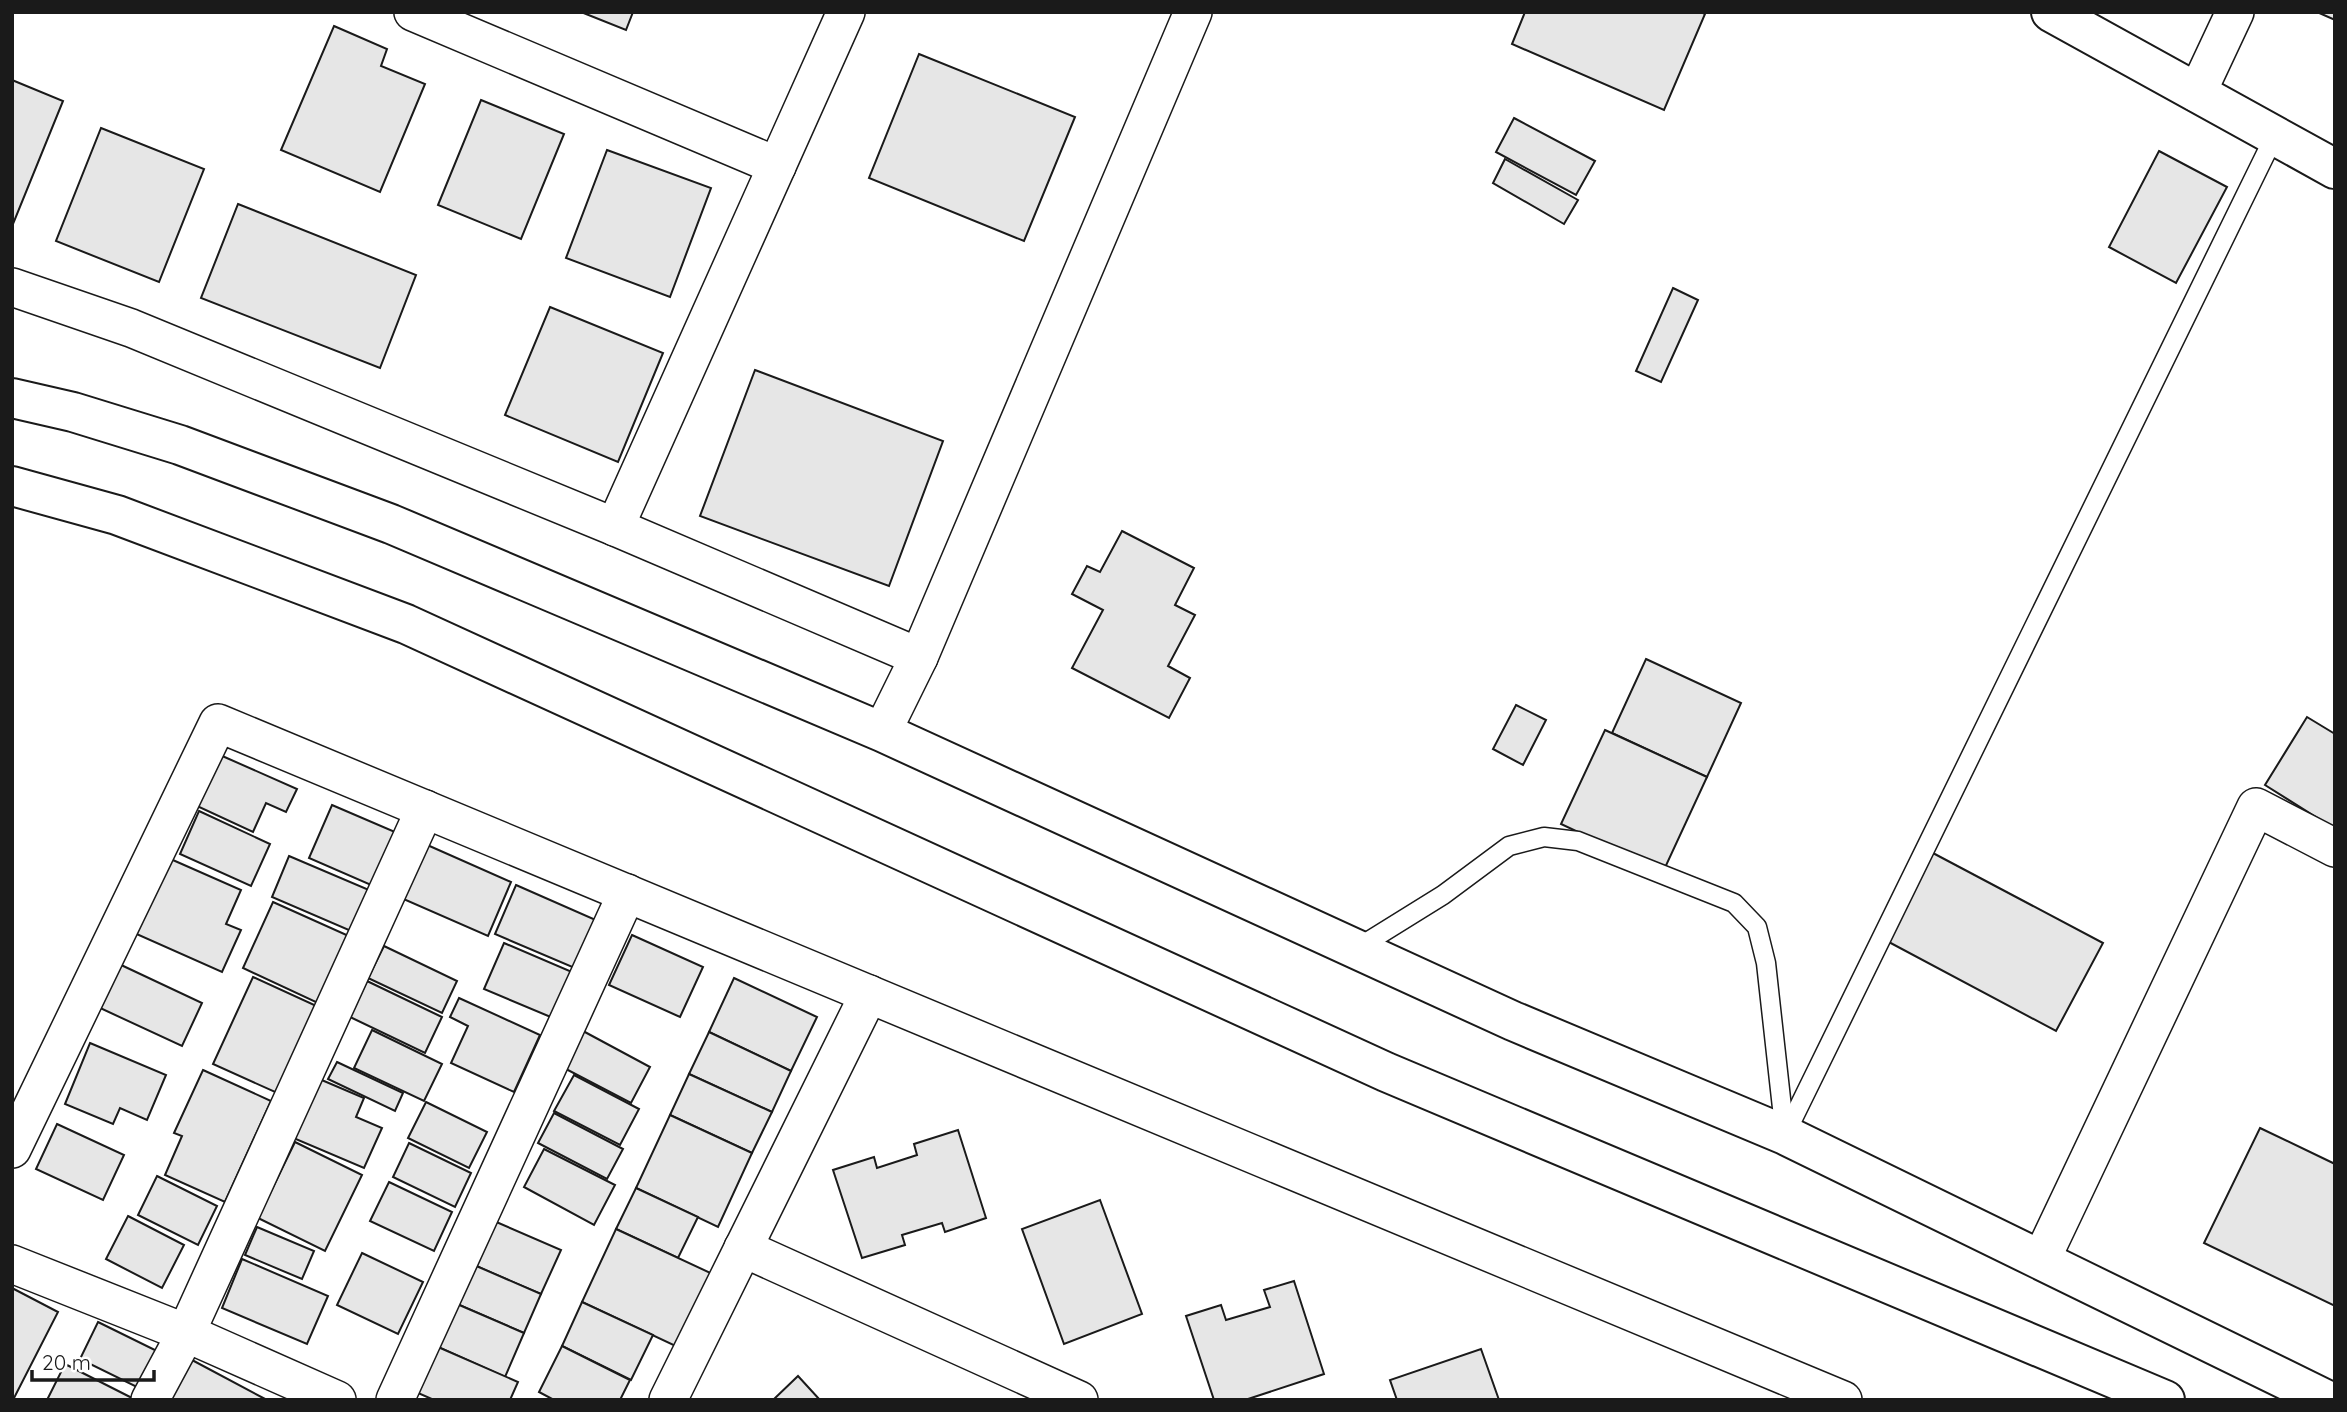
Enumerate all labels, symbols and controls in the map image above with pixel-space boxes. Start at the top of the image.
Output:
scale bar [32,1338,154,1382]
text: 20 m [42,1349,91,1375]

